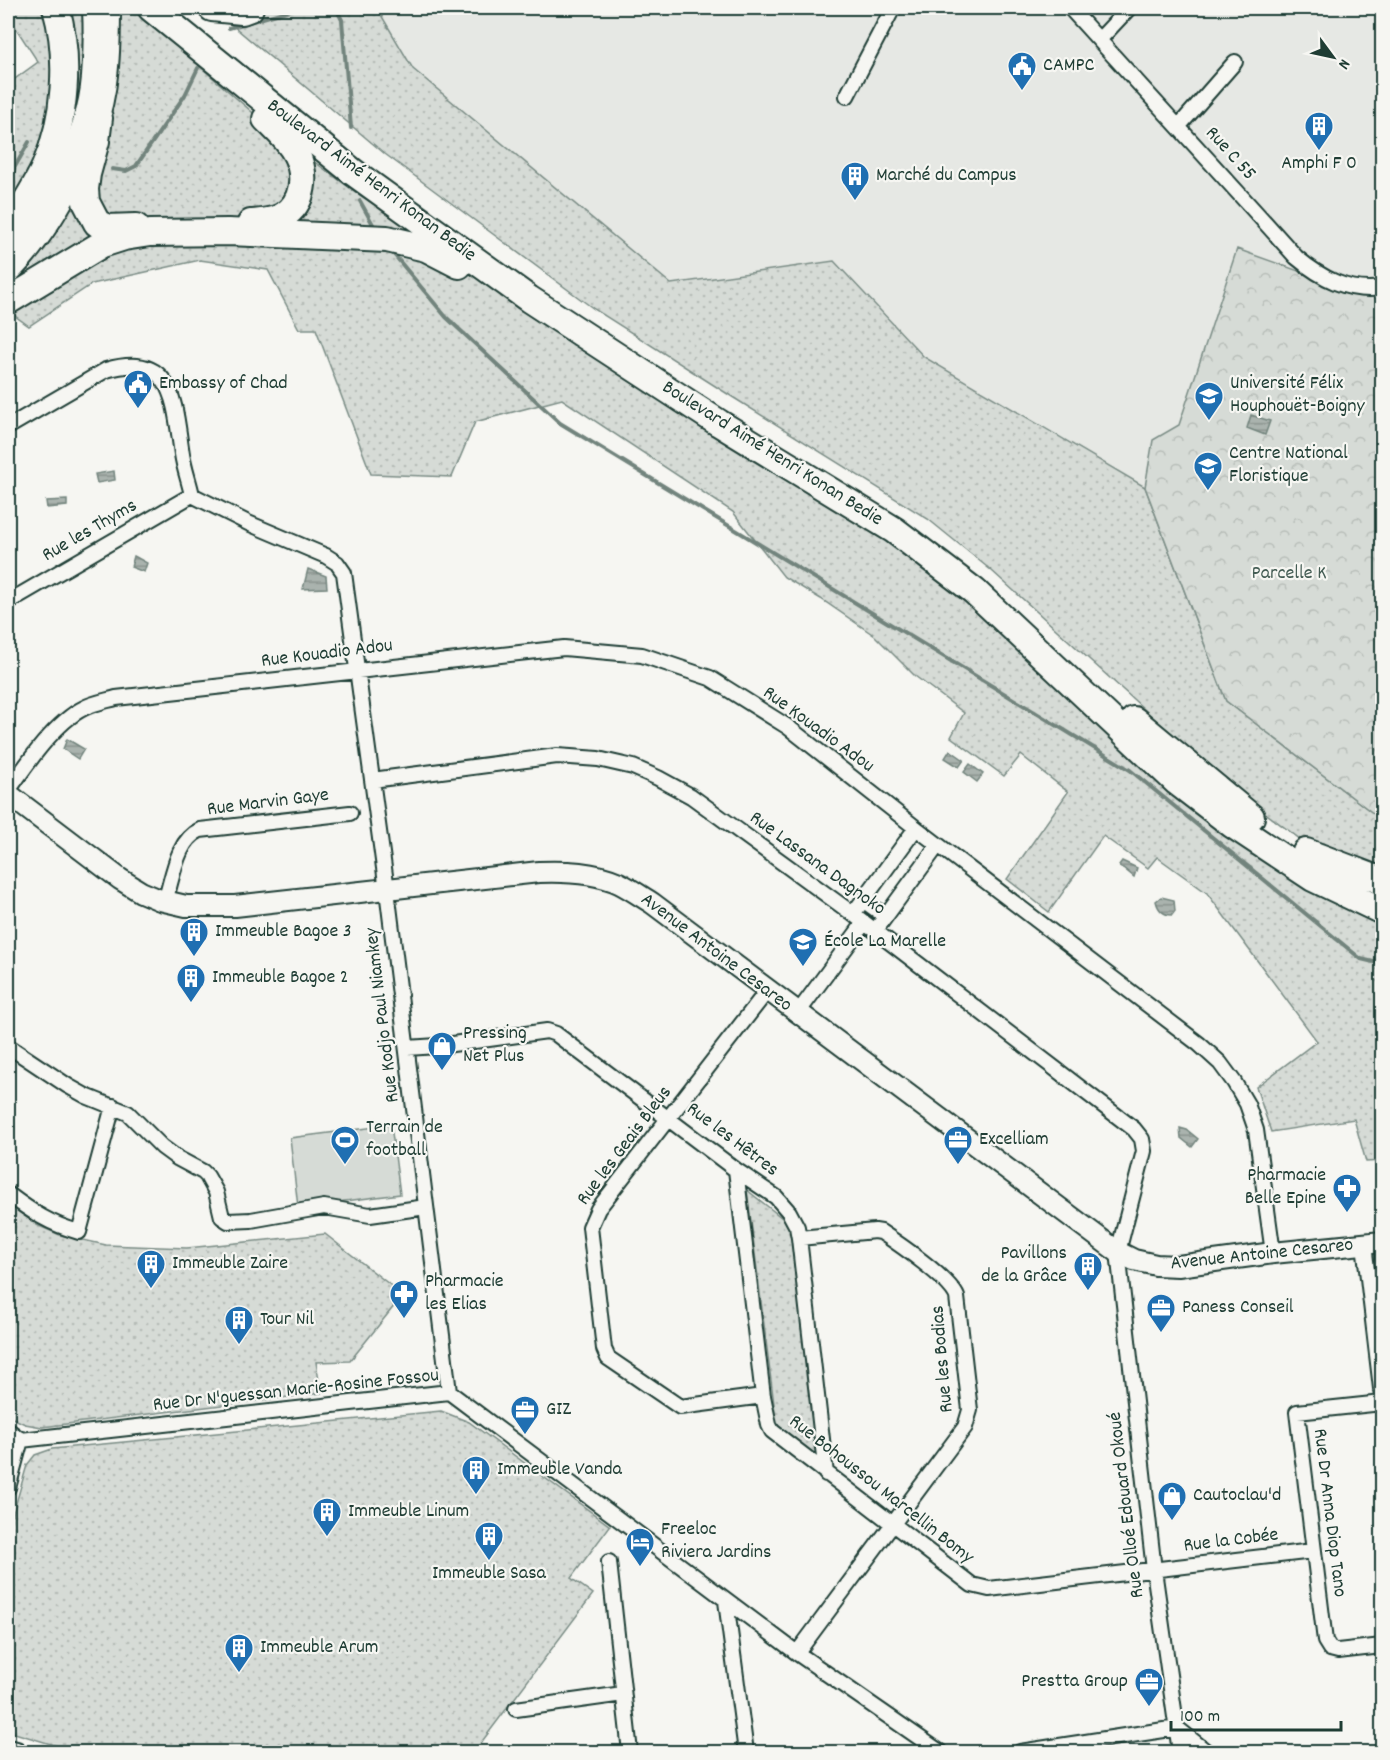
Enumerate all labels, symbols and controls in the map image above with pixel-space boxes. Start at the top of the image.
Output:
north arrow [1303,27,1363,87]
public building icon: CAMPC [1006,50,1038,92]
place label: CAMPC [1043,52,1095,80]
text: N [1332,54,1355,73]
street label: Boulevard Aimé Henri Konan Bedie [260,93,482,269]
building icon: Amphi F 0 [1303,110,1335,152]
street label: Rue C 55 [1198,121,1262,187]
place label: Amphi F 0 [1281,150,1357,178]
building icon: Marché du Campus [839,160,871,202]
place label: Marché du Campus [876,162,1017,190]
public building icon: Embassy of Chad [122,368,154,410]
place label: Embassy of Chad [159,370,288,398]
place label: Université Félix Houphouët-Boigny [1230,370,1366,421]
street label: Boulevard Aimé Henri Konan Bedie [656,374,888,534]
school or university icon: Université Félix Houphouët-Boigny [1193,380,1225,422]
place label: Centre National Floristique [1229,440,1348,491]
school or university icon: Centre National Floristique [1192,450,1224,492]
street label: Rue les Thyms [37,492,143,570]
park label: Parcelle K [1252,560,1326,588]
street label: Rue Kouadio Adou [260,632,394,676]
street label: Rue Kouadio Adou [756,680,880,780]
street label: Rue Marvin Gaye [206,782,331,824]
street label: Rue Lassana Dagnoko [743,805,891,923]
street label: Avenue Antoine Cesareo [634,887,798,1019]
building icon: Immeuble Bagoe 3 [178,916,210,958]
place label: Immeuble Bagoe 3 [215,918,352,946]
street label: Rue Kodjo Paul Niamkey [358,925,408,1104]
school or university icon: École La Marelle [787,926,819,968]
place label: École La Marelle [824,928,946,956]
building icon: Immeuble Bagoe 2 [175,962,207,1004]
place label: Immeuble Bagoe 2 [212,964,349,992]
place label: Pressing Net Plus [463,1020,527,1071]
shop icon: Pressing Net Plus [426,1030,458,1072]
street label: Rue les Geais Bleus [571,1080,679,1212]
street label: Rue les Hêtres [680,1096,784,1184]
place label: Terrain de football [366,1114,443,1165]
sports icon: Terrain de football [329,1124,361,1166]
office icon: Excelliam [942,1124,974,1166]
place label: Excelliam [979,1126,1049,1154]
place label: Pharmacie Belle Epine [1245,1162,1326,1213]
pharmacy icon: Pharmacie Belle Epine [1331,1172,1363,1214]
street label: Avenue Antoine Cesareo [1169,1231,1355,1279]
place label: Pavillons de la Grâce [981,1240,1067,1291]
building icon: Immeuble Zaire [135,1248,167,1290]
place label: Immeuble Zaire [172,1250,288,1278]
building icon: Pavillons de la Grâce [1072,1250,1104,1292]
place label: Pharmacie les Elias [425,1268,504,1319]
pharmacy icon: Pharmacie les Elias [388,1278,420,1320]
office icon: Paness Conseil [1145,1292,1177,1334]
place label: Paness Conseil [1182,1294,1294,1322]
building icon: Tour Nil [223,1304,255,1346]
street label: Rue les Bodias [924,1304,962,1414]
place label: Tour Nil [260,1306,314,1334]
street label: Rue Dr N'guessan Marie-Rosine Fossou [152,1362,440,1420]
office icon: GIZ [509,1394,541,1436]
place label: GIZ [546,1396,571,1424]
street label: Rue Bohoussou Marcellin Bomy [782,1409,980,1572]
street label: Rue Olloé Edouard Okoué [1102,1410,1152,1600]
street label: Rue Dr Anna Diop Tano [1305,1427,1353,1599]
building icon: Immeuble Vanda [460,1454,492,1496]
place label: Immeuble Vanda [497,1456,623,1484]
shop icon: Cautoclau'd [1156,1480,1188,1522]
place label: Cautoclau'd [1193,1482,1281,1510]
building icon: Immeuble Linum [311,1496,343,1538]
place label: Immeuble Linum [348,1498,469,1526]
place label: Freeloc Riviera Jardins [661,1516,771,1567]
building icon: Immeuble Sasa [473,1520,505,1562]
street label: Rue la Cobée [1182,1521,1280,1561]
hotel icon: Freeloc Riviera Jardins [624,1526,656,1568]
place label: Immeuble Sasa [432,1560,547,1588]
building icon: Immeuble Arum [223,1632,255,1674]
place label: Immeuble Arum [260,1634,379,1662]
office icon: Prestta Group [1133,1666,1165,1708]
place label: Prestta Group [1021,1668,1128,1696]
scale bar [1171,1694,1340,1732]
text: 100 m [1180,1705,1220,1730]

